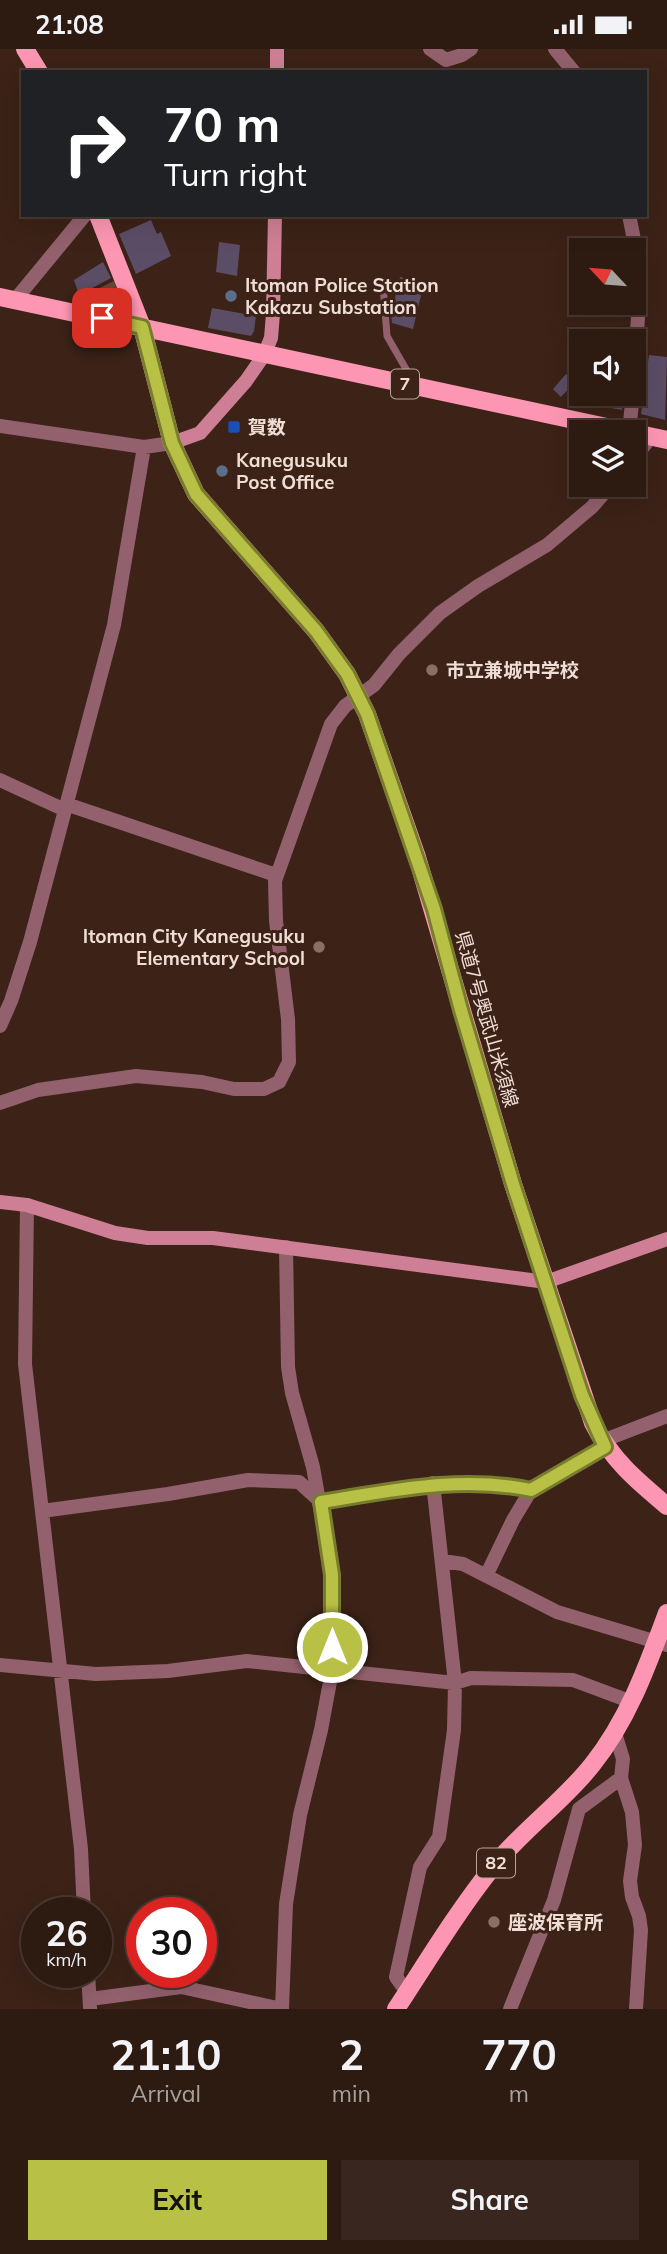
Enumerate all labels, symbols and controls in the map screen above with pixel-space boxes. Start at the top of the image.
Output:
text: 21:08 [35,8,104,41]
text: 70 m [164,93,280,154]
icon: right [49,98,140,189]
text: Turn right [164,154,307,194]
north arrow [569,238,646,315]
map controls [569,238,646,497]
place label: Itoman Police Station Kakazu Substation [245,273,439,319]
pin [72,288,132,348]
marker: Itoman Police Station Kakazu Substation [223,288,239,304]
icon: arrive [83,299,121,337]
button: sound [569,329,646,406]
road number: 7 [391,369,419,398]
place label: 賀数 [248,415,286,439]
marker: 賀数 [226,419,242,435]
button: layers [569,420,646,497]
place label: Kanegusuku Post Office [236,448,348,494]
marker: Kanegusuku Post Office [214,463,230,479]
place label: 市立兼城中学校 [446,658,579,682]
marker: 市立兼城中学校 [424,662,440,678]
place label: Itoman City Kanegusuku Elementary School [83,924,305,970]
street label: 県道7号奥武山米須線 [450,928,524,1110]
marker: Itoman City Kanegusuku Elementary School [311,939,327,955]
position arrow [295,1610,369,1684]
road number: 82 [477,1849,515,1877]
speed limit sign: 30 [126,1897,217,1988]
place label: 座波保育所 [508,1910,603,1934]
text: 26 [45,1911,88,1955]
marker: 座波保育所 [486,1914,502,1930]
text: km/h [46,1948,87,1971]
text: 21:10 [110,2028,221,2081]
text: 2 [339,2028,364,2081]
text: 770 [481,2028,557,2081]
text: Arrival [131,2079,201,2108]
text: min [332,2079,371,2108]
text: m [509,2079,529,2108]
button: Exit [28,2160,327,2240]
button: Share [341,2160,639,2240]

